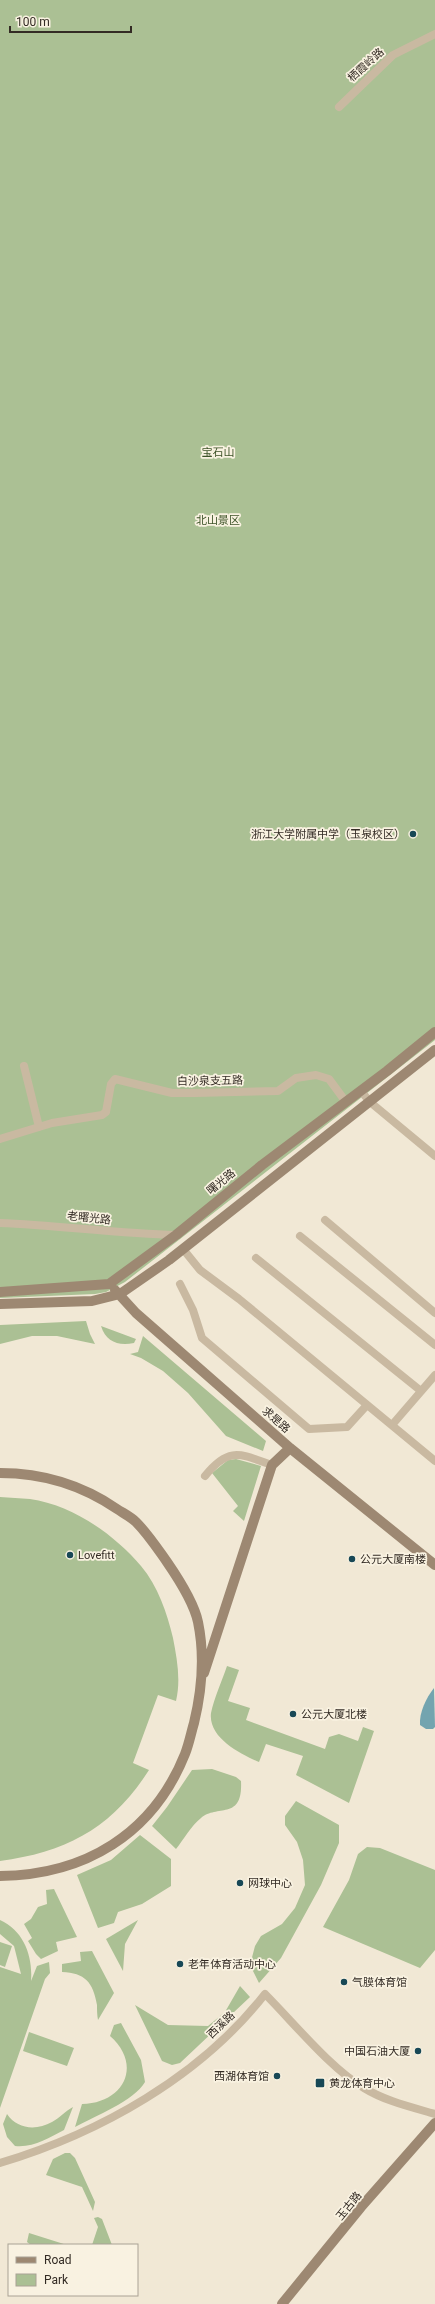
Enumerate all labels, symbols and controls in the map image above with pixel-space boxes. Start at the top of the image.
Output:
scale bar [10,8,131,34]
text: 100 m [16,15,50,29]
street label: 栖霞岭路 [345,45,387,85]
park label: 宝石山 [202,446,235,459]
park label: 北山景区 [196,514,240,527]
place label: 浙江大学附属中学（玉泉校区） [251,828,405,841]
marker: 浙江大学附属中学（玉泉校区） [408,829,418,839]
street label: 白沙泉支五路 [177,1074,243,1088]
street label: 曙光路 [204,1167,238,1197]
street label: 老曙光路 [66,1209,112,1227]
street label: 求是路 [259,1404,293,1436]
place label: Lovefitt [78,1549,115,1562]
marker: Lovefitt [65,1550,75,1560]
place label: 公元大厦南楼 [360,1553,426,1566]
marker: 公元大厦南楼 [347,1554,357,1564]
place label: 公元大厦北楼 [301,1708,367,1721]
marker: 公元大厦北楼 [288,1709,298,1719]
place label: 网球中心 [248,1877,292,1890]
marker: 网球中心 [235,1878,245,1888]
place label: 老年体育活动中心 [188,1958,276,1971]
marker: 老年体育活动中心 [175,1959,185,1969]
place label: 气膜体育馆 [352,1976,407,1989]
marker: 气膜体育馆 [339,1977,349,1987]
street label: 西溪路 [205,2009,237,2041]
place label: 中国石油大厦 [344,2045,410,2058]
marker: 中国石油大厦 [413,2046,423,2056]
place label: 西湖体育馆 [214,2070,269,2083]
marker: 西湖体育馆 [272,2071,282,2081]
marker: 黄龙体育中心 [314,2077,326,2089]
place label: 黄龙体育中心 [329,2077,395,2090]
street label: 玉古路 [334,2189,364,2223]
legend [8,2244,138,2296]
text: Road [44,2253,72,2267]
text: Park [44,2273,69,2287]

